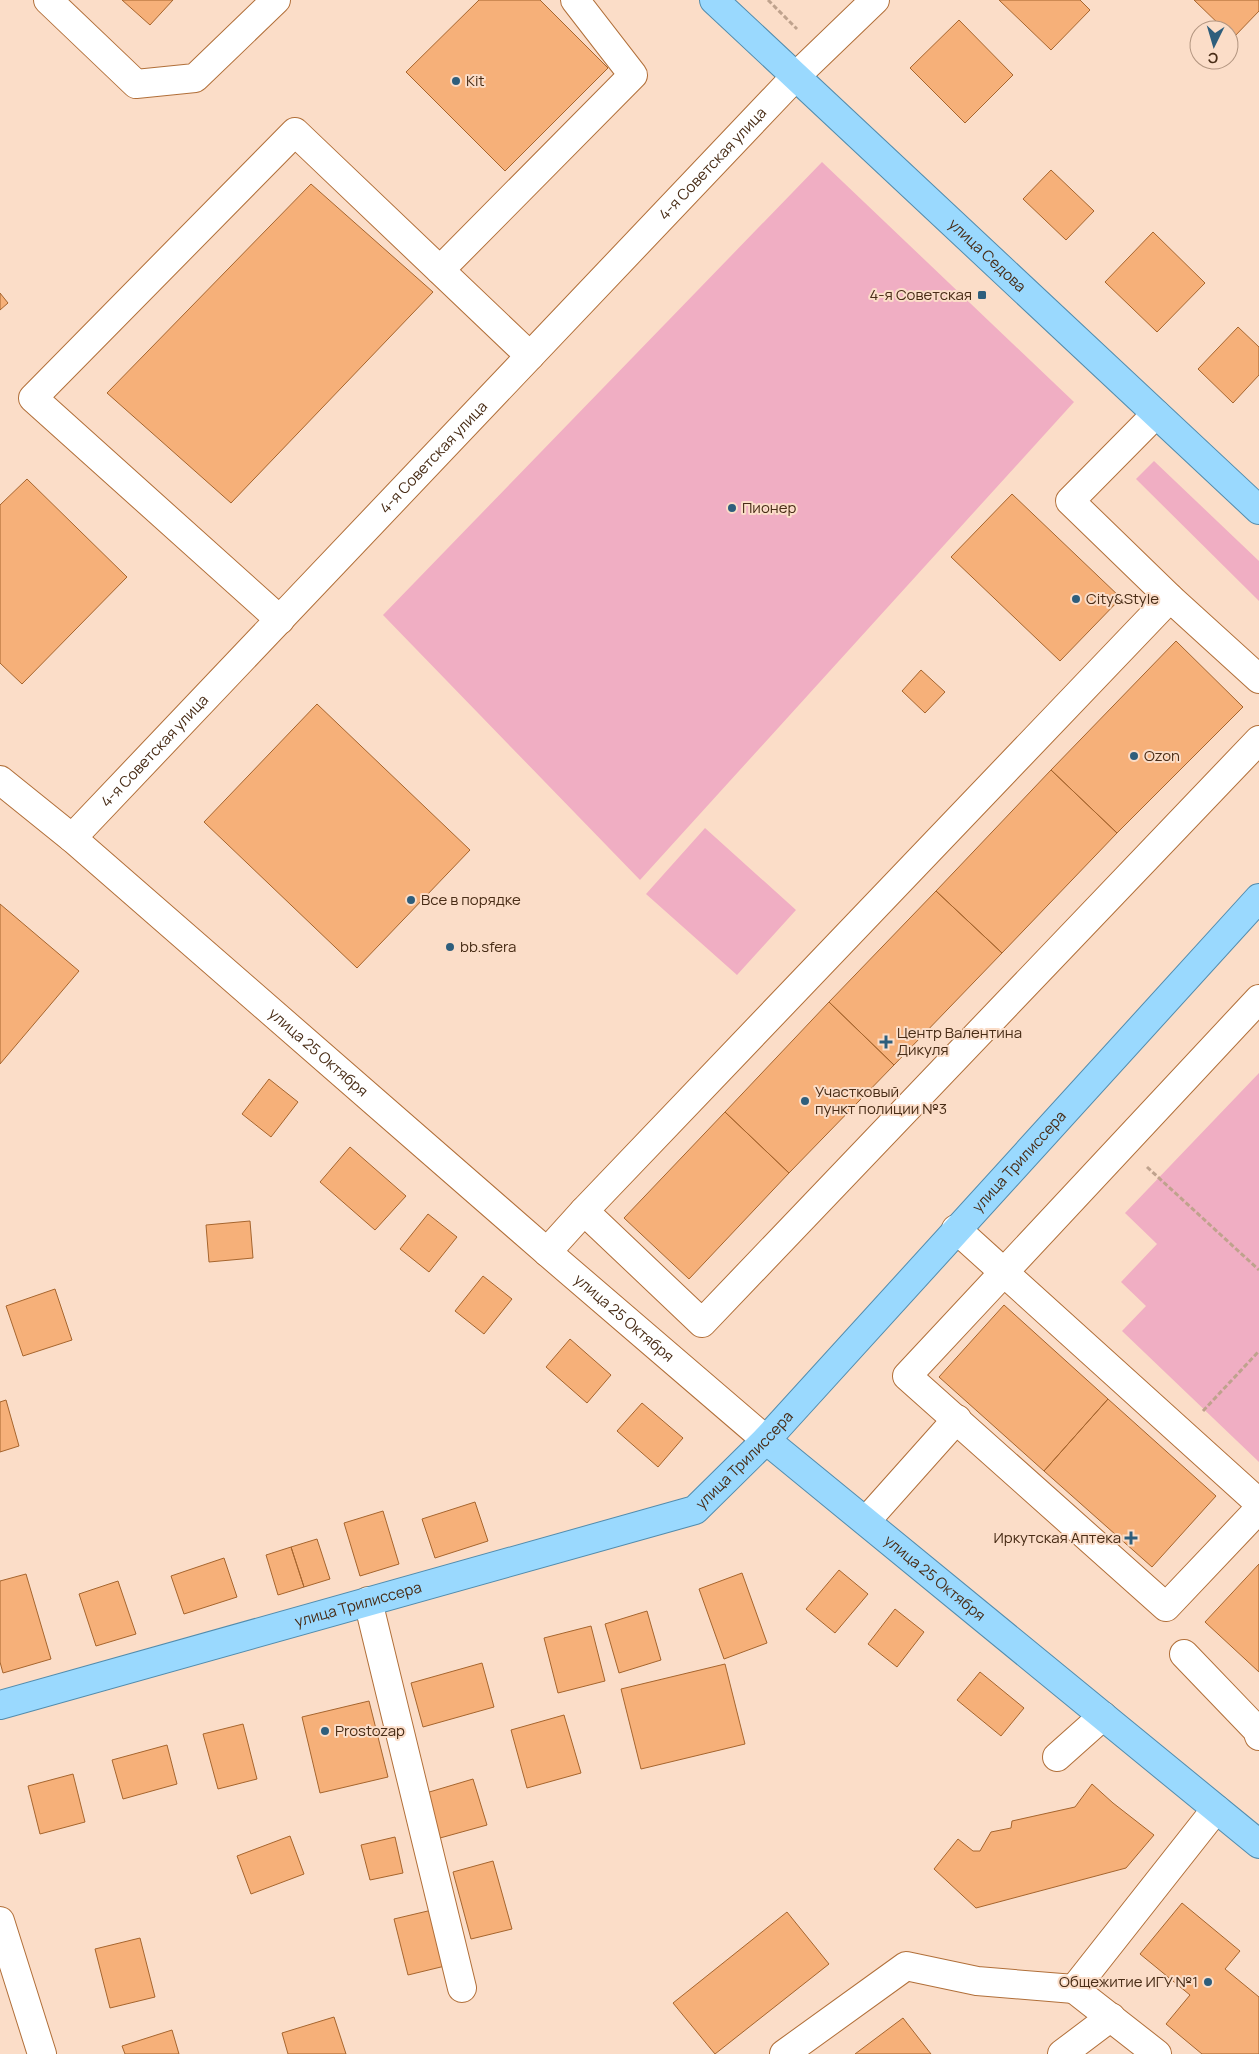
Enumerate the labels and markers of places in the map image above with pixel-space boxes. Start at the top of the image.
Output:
place label: Kit [466,70,484,91]
marker: Kit [450,75,462,87]
place label: 4-я Советская [869,284,972,305]
marker: 4-я Советская [976,289,988,301]
place label: Пионер [742,497,796,518]
marker: Пионер [726,502,738,514]
place label: City&Style [1086,588,1159,609]
marker: City&Style [1070,593,1082,605]
place label: Ozon [1144,745,1180,766]
marker: Ozon [1128,750,1140,762]
place label: Все в порядке [421,889,521,910]
marker: Все в порядке [405,894,417,906]
place label: bb.sfera [460,936,516,957]
marker: bb.sfera [444,941,456,953]
place label: Центр Валентина Дикуля [897,1022,1022,1060]
marker: Центр Валентина Дикуля [879,1035,893,1049]
place label: Участковый пункт полиции №3 [815,1081,947,1119]
marker: Участковый пункт полиции №3 [799,1095,811,1107]
place label: Иркутская Аптека [994,1527,1121,1548]
marker: Иркутская Аптека [1125,1532,1137,1544]
place label: Prostozap [335,1720,405,1741]
marker: Prostozap [319,1725,331,1737]
place label: Общежитие ИГУ №1 [1059,1971,1198,1992]
marker: Общежитие ИГУ №1 [1202,1976,1214,1988]

